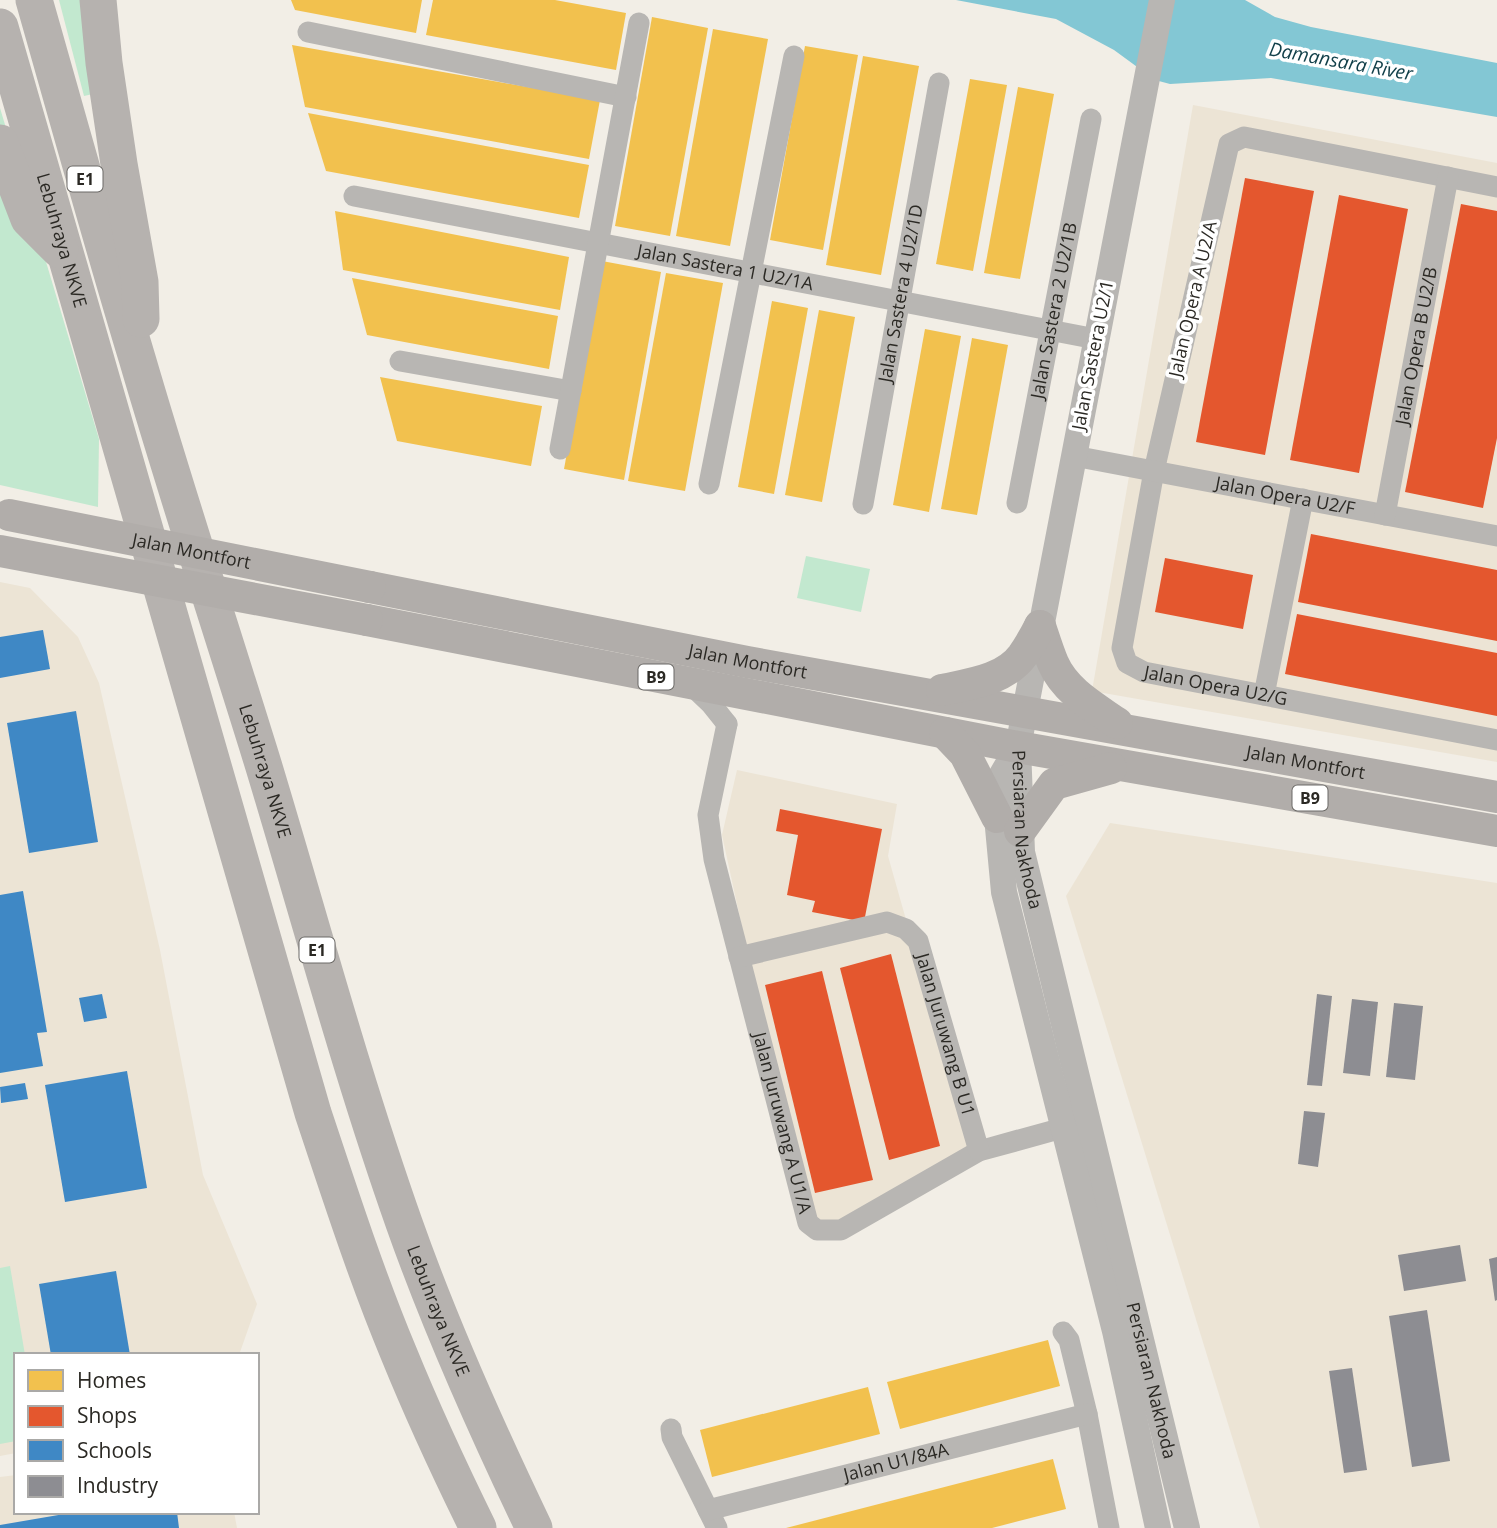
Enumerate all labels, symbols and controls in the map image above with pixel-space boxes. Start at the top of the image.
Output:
water label: Damansara River [1267,36,1416,87]
road number: E1 [68,167,102,192]
street label: Lebuhraya NKVE [32,170,93,310]
street label: Jalan Sastera 4 U2/1D [872,202,928,386]
street label: Jalan Opera A U2/A [1162,218,1222,381]
street label: Jalan Sastera 2 U2/1B [1024,220,1082,403]
street label: Jalan Sastera 1 U2/1A [633,237,816,295]
street label: Jalan Opera B U2/B [1389,265,1442,429]
street label: Jalan Sastera U2/1 [1065,278,1118,434]
street label: Jalan Opera U2/F [1212,470,1357,520]
street label: Jalan Montfort [128,526,253,574]
street label: Jalan Montfort [684,637,809,684]
street label: Jalan Opera U2/G [1140,659,1290,710]
road number: B9 [638,664,674,690]
street label: Lebuhraya NKVE [234,701,298,841]
street label: Jalan Montfort [1243,739,1367,784]
street label: Persiaran Nakhoda [1007,750,1048,911]
road number: B9 [1292,786,1328,810]
road number: E1 [300,938,334,962]
street label: Jalan Juruwang B U1 [911,948,981,1119]
street label: Jalan Juruwang A U1/A [748,1028,818,1217]
street label: Lebuhraya NKVE [402,1242,476,1380]
street label: Persiaran Nakhoda [1121,1300,1183,1461]
legend [14,1353,259,1514]
text: Homes [77,1366,146,1394]
text: Shops [77,1401,137,1429]
text: Schools [77,1436,152,1464]
street label: Jalan U1/84A [839,1436,951,1487]
text: Industry [77,1471,159,1499]

